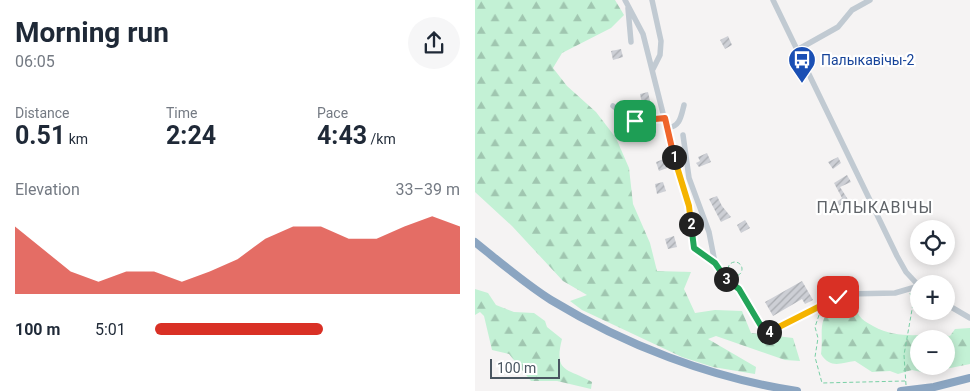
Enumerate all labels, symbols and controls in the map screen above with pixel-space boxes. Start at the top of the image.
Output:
text: Morning run [15,16,169,49]
button: share [408,17,460,69]
bus stop icon: Палыкавічы-2 [787,45,817,84]
text: 06:05 [15,52,55,71]
place label: Палыкавічы-2 [821,52,915,68]
pin [614,100,656,142]
text: Distance [15,105,70,121]
text: Time [166,105,197,121]
text: Pace [317,105,348,121]
icon: arrive [621,107,649,135]
text: 0.51 [15,121,65,150]
text: 2:24 [166,121,216,150]
text: 4:43 [317,121,367,150]
text: km [65,131,88,147]
text: /km [367,131,396,147]
pin: 1 [661,144,687,170]
text: 1 [670,149,679,165]
text: Elevation [15,180,80,199]
text: 33–39 m [396,180,460,199]
district label: ПАЛЫКАВІЧЫ [817,198,933,217]
pin: 2 [679,212,703,236]
text: 2 [687,216,696,232]
map controls [910,220,955,375]
button: locate [910,220,955,265]
pin: 3 [713,266,739,292]
text: 3 [722,271,731,287]
button: + [910,275,955,320]
pin [817,276,859,318]
icon: check [824,283,852,311]
text: 100 m [15,320,60,339]
text: 5:01 [95,320,126,339]
pin: 4 [757,320,781,344]
text: 4 [765,324,774,340]
button: − [910,330,955,375]
scale bar [490,356,560,379]
text: 100 m [497,360,536,376]

